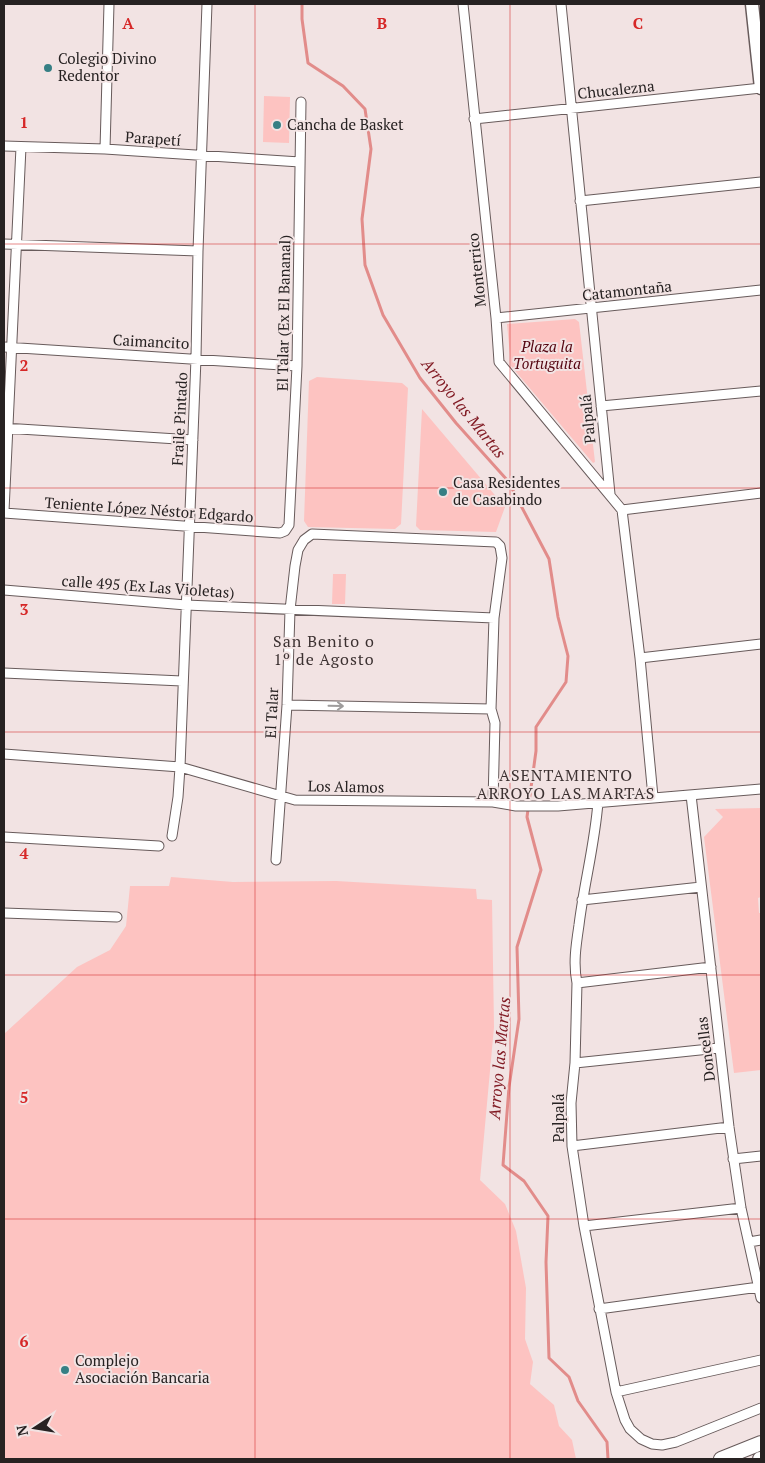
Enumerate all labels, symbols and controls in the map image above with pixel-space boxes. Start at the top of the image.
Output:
text: A [122,12,134,34]
text: B [377,12,387,34]
text: C [633,12,643,34]
place label: Colegio Divino Redentor [58,48,156,85]
marker: Colegio Divino Redentor [42,62,54,74]
street label: Chucalezna [576,75,656,103]
text: 1 [19,111,29,133]
place label: Cancha de Basket [287,114,404,134]
marker: Cancha de Basket [271,119,283,131]
street label: Parapetí [124,126,182,150]
street label: Monterrico [462,232,490,308]
street label: El Talar (Ex El Bananal) [272,235,294,391]
street label: Catamontaña [581,275,673,305]
street label: Caimancito [112,329,190,353]
park label: Plaza la Tortuguita [513,336,581,373]
water label: Arroyo las Martas [416,353,511,463]
text: 2 [19,354,29,376]
street label: Fraile Pintado [167,372,191,466]
street label: Palpalá [574,393,600,445]
place label: Casa Residentes de Casabindo [453,472,560,509]
marker: Casa Residentes de Casabindo [437,486,449,498]
street label: Teniente López Néstor Edgardo [44,492,254,526]
street label: calle 495 (Ex Las Violetas) [61,570,235,602]
text: 3 [19,598,29,620]
district label: San Benito o 1º de Agosto [273,630,375,670]
street label: El Talar [260,687,282,739]
one-way arrow [327,701,343,711]
district label: ASENTAMIENTO ARROYO LAS MARTAS [477,764,655,804]
street label: Los Alamos [308,775,384,797]
text: 4 [19,842,29,864]
water label: Arroyo las Martas [483,996,515,1121]
street label: Doncellas [691,1016,719,1083]
text: 5 [19,1086,29,1108]
street label: Palpalá [548,1093,568,1143]
text: 6 [19,1330,29,1352]
place label: Complejo Asociación Bancaria [75,1350,210,1387]
marker: Complejo Asociación Bancaria [59,1364,71,1376]
north arrow [10,1403,60,1453]
text: N [11,1423,32,1438]

